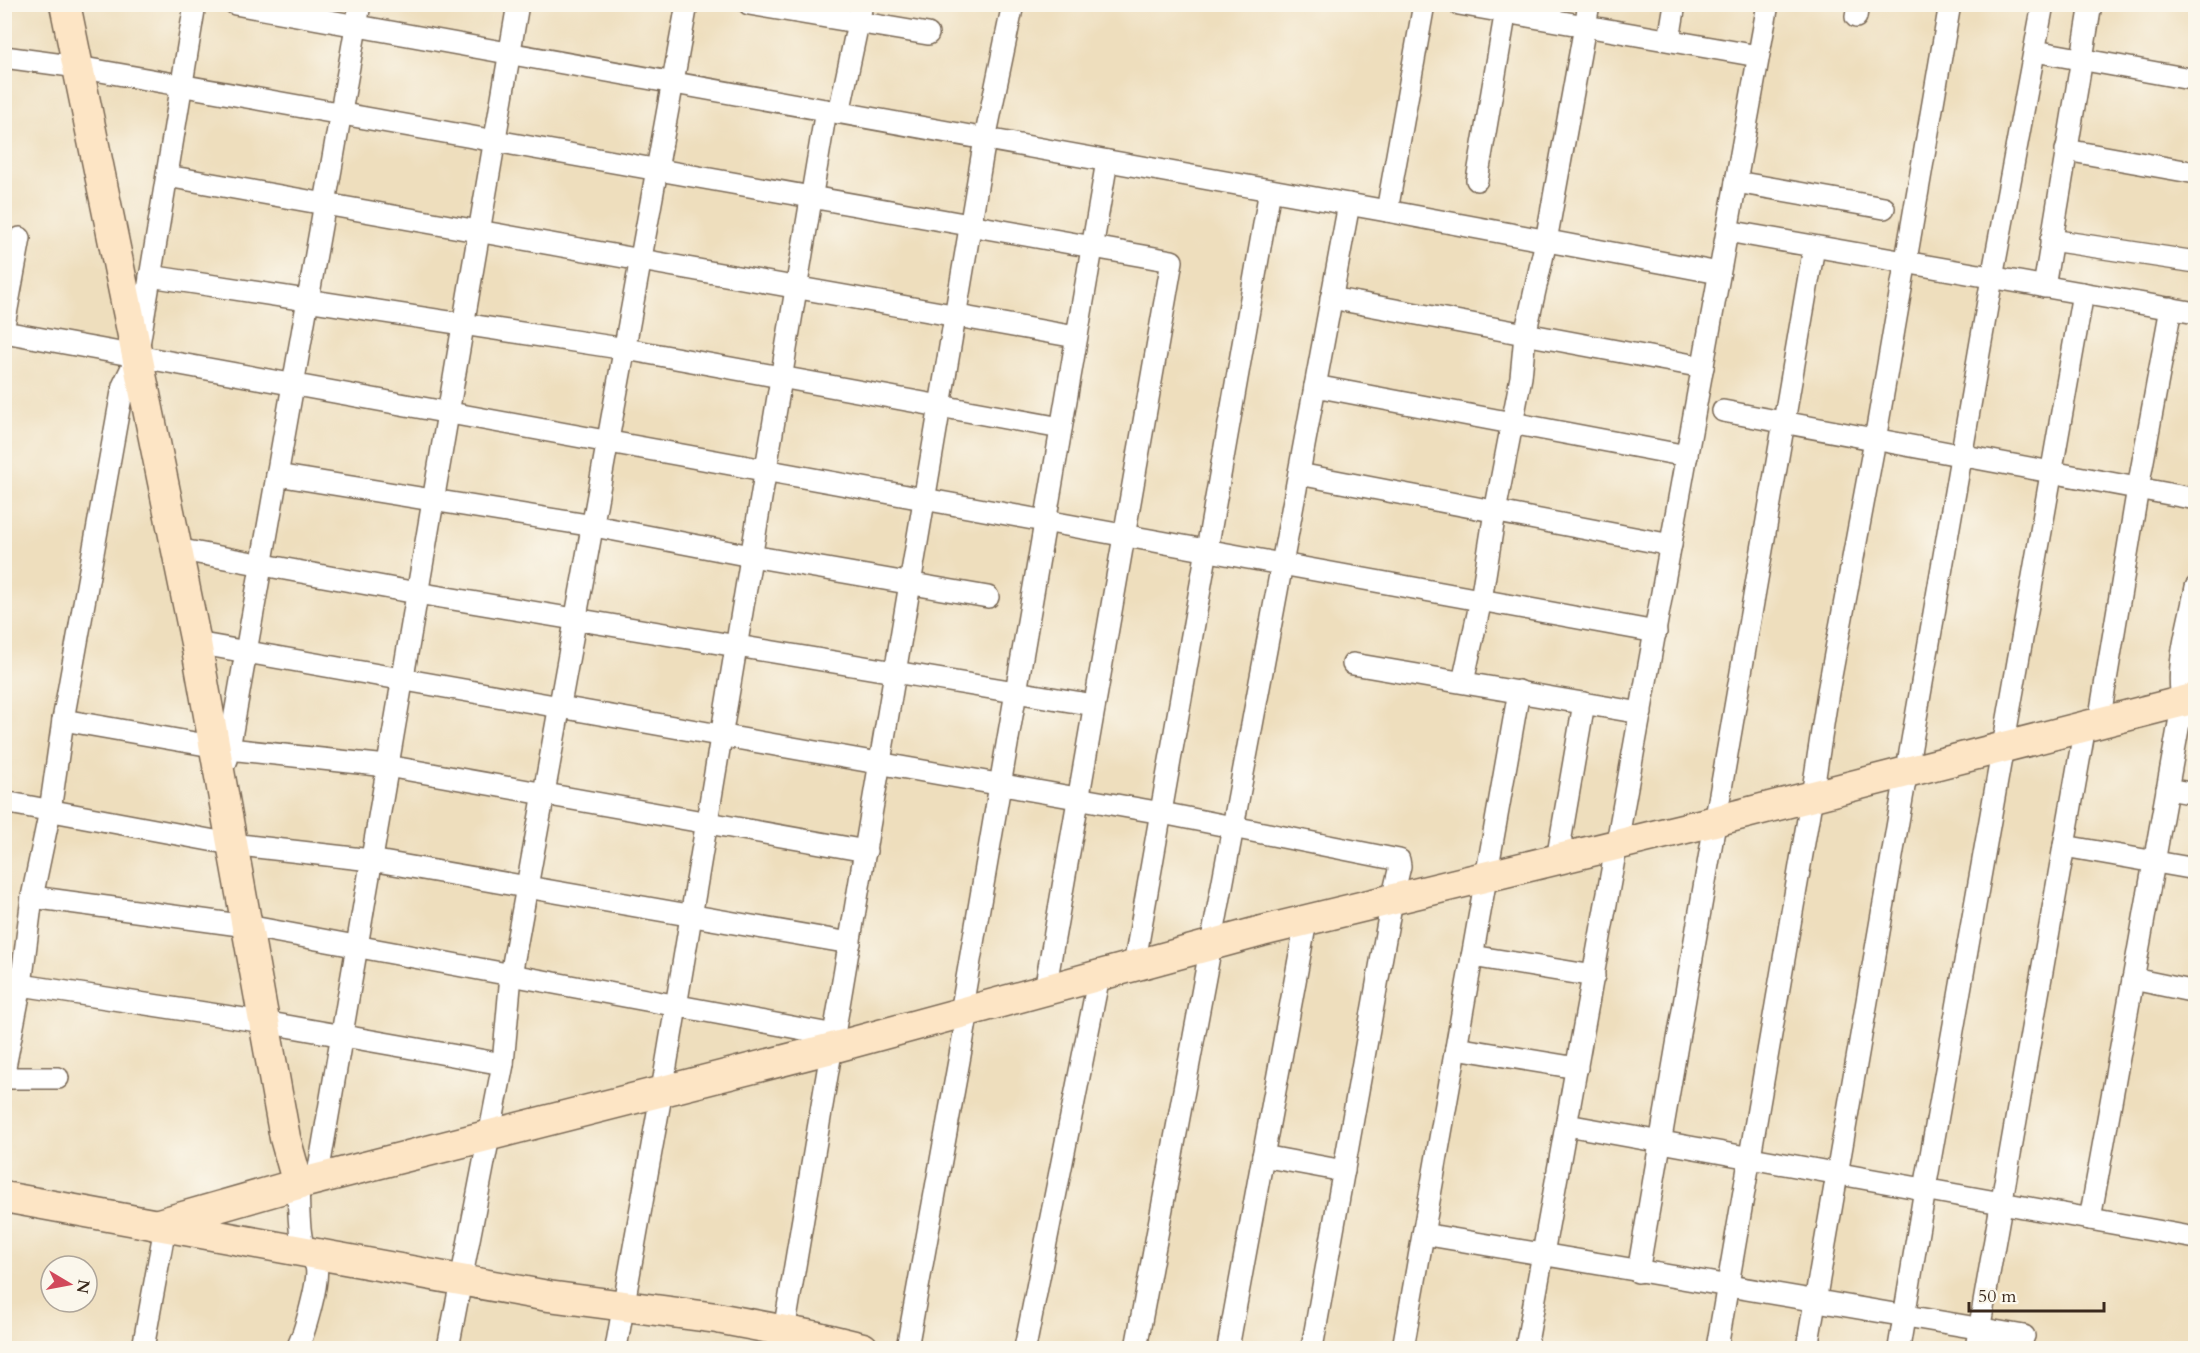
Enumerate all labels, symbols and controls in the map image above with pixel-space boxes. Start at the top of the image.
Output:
north arrow [39,1254,99,1314]
scale bar [1969,1275,2104,1313]
text: N [71,1278,95,1295]
text: 50 m [1978,1284,2017,1309]

